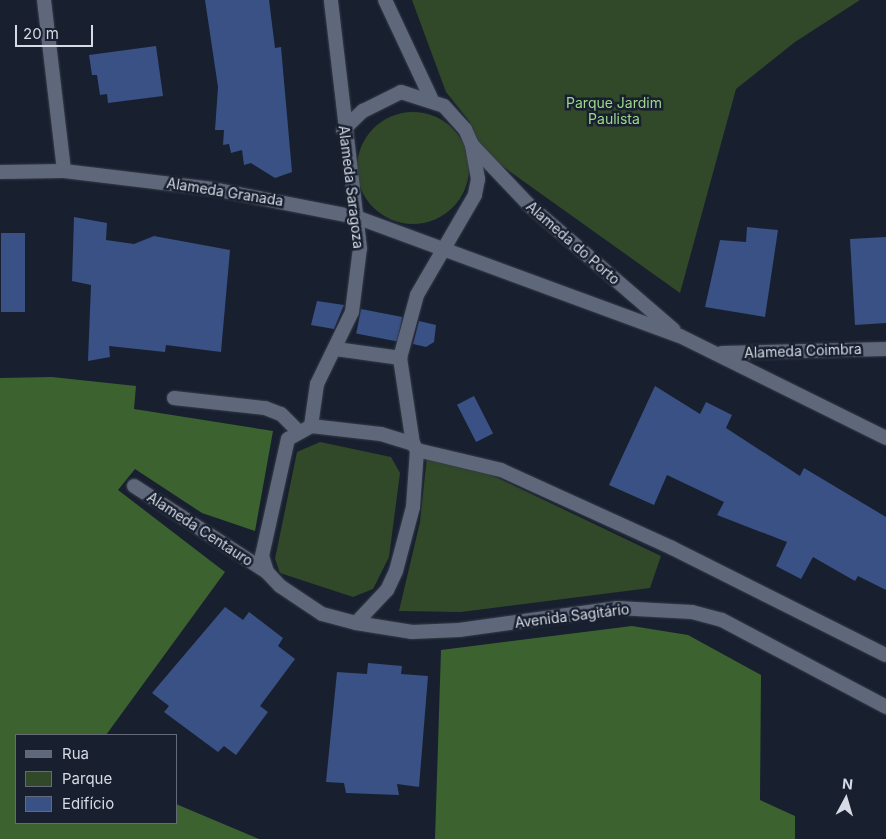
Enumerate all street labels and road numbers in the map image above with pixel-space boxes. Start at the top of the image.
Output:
street label: Alameda Saragoza [335,124,367,250]
street label: Alameda Granada [165,174,285,210]
street label: Alameda do Porto [523,198,623,288]
street label: Alameda Coimbra [744,341,862,361]
street label: Alameda Centauro [144,489,256,569]
street label: Avenida Sagitário [514,601,630,631]

